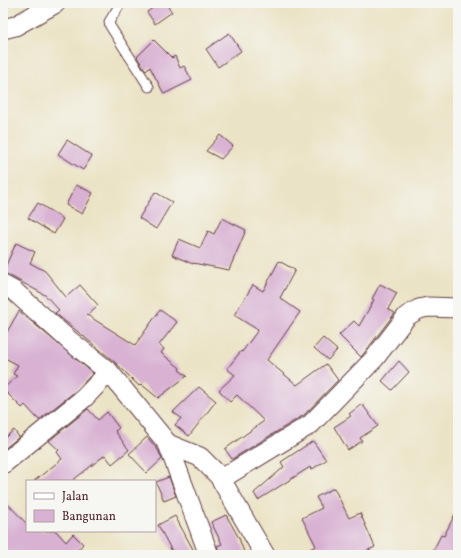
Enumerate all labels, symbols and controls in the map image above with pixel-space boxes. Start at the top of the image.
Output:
legend [26,480,156,532]
text: Jalan [62,489,89,505]
text: Bangunan [62,509,116,525]

